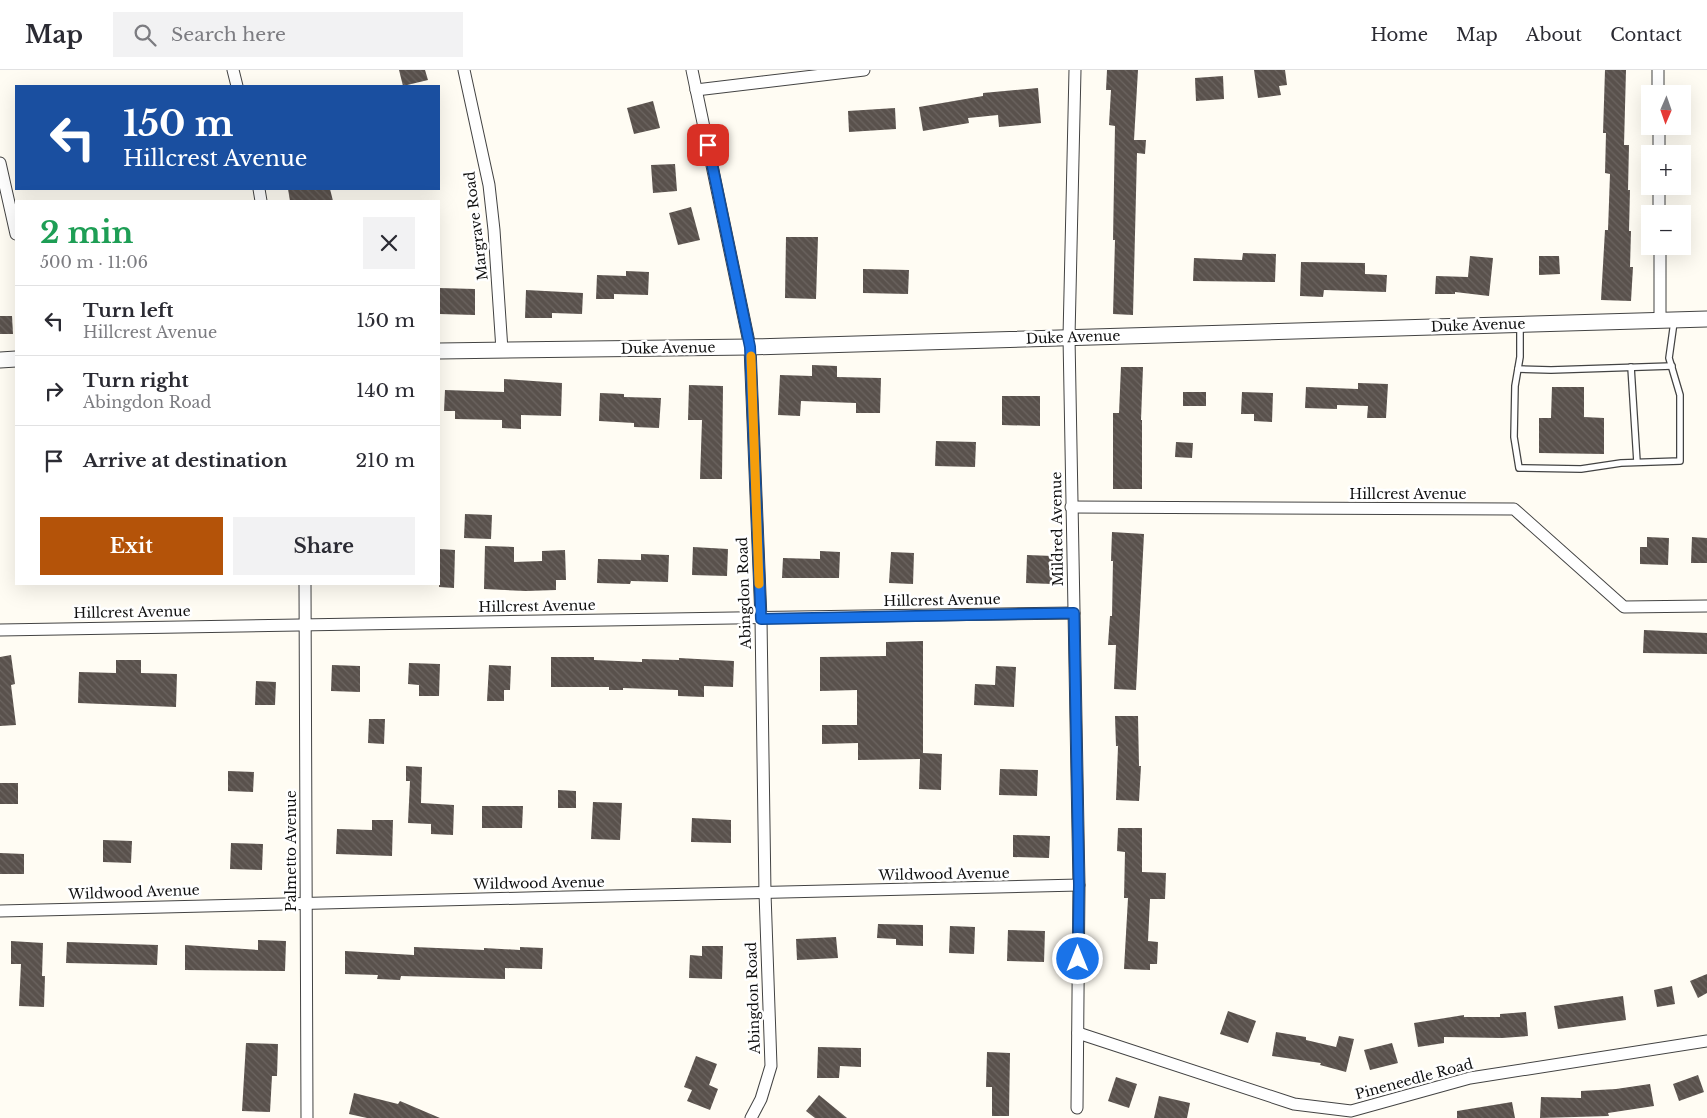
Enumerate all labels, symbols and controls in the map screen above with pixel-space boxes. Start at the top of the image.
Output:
search box [113,12,463,57]
text: Map [25,20,83,49]
icon: search [131,21,159,49]
text: Search here [171,23,286,46]
text: Home [1370,24,1428,46]
text: Map [1456,24,1498,46]
text: About [1526,24,1582,46]
text: Contact [1610,24,1682,46]
north arrow [1641,85,1691,135]
map controls [1641,85,1691,255]
text: 150 m [123,102,234,145]
icon: left [40,105,105,170]
pin [687,124,729,166]
icon: arrive [694,131,722,159]
text: Hillcrest Avenue [123,145,307,172]
button: + [1641,145,1691,195]
street label: Margrave Road [460,170,492,282]
button: − [1641,205,1691,255]
text: 2 min [40,214,133,251]
button: close [363,217,415,269]
text: 500 m · 11:06 [40,252,148,272]
text: Turn left [83,299,174,322]
icon: left [40,307,68,335]
text: 150 m [356,309,415,332]
street label: Duke Avenue [1430,314,1526,336]
text: Hillcrest Avenue [83,322,217,342]
street label: Duke Avenue [1025,326,1121,348]
street label: Duke Avenue [621,338,715,358]
text: Turn right [83,369,189,392]
icon: right [40,377,68,405]
text: 140 m [356,379,415,402]
text: Abingdon Road [83,392,211,412]
icon: arrive [40,447,68,475]
text: Arrive at destination [83,449,287,472]
text: 210 m [355,449,415,472]
street label: Mildred Avenue [1047,471,1067,587]
street label: Hillcrest Avenue [1349,485,1467,503]
button: Exit [40,517,223,575]
button: Share [233,517,415,575]
street label: Abingdon Road [733,536,755,650]
street label: Hillcrest Avenue [883,590,1001,610]
street label: Hillcrest Avenue [478,596,596,616]
street label: Hillcrest Avenue [73,602,191,622]
street label: Palmetto Avenue [282,790,300,912]
street label: Wildwood Avenue [877,864,1010,884]
street label: Wildwood Avenue [472,873,605,893]
street label: Wildwood Avenue [67,881,200,903]
position arrow [1051,932,1103,984]
street label: Abingdon Road [742,941,764,1055]
street label: Pineneedle Road [1353,1055,1475,1103]

